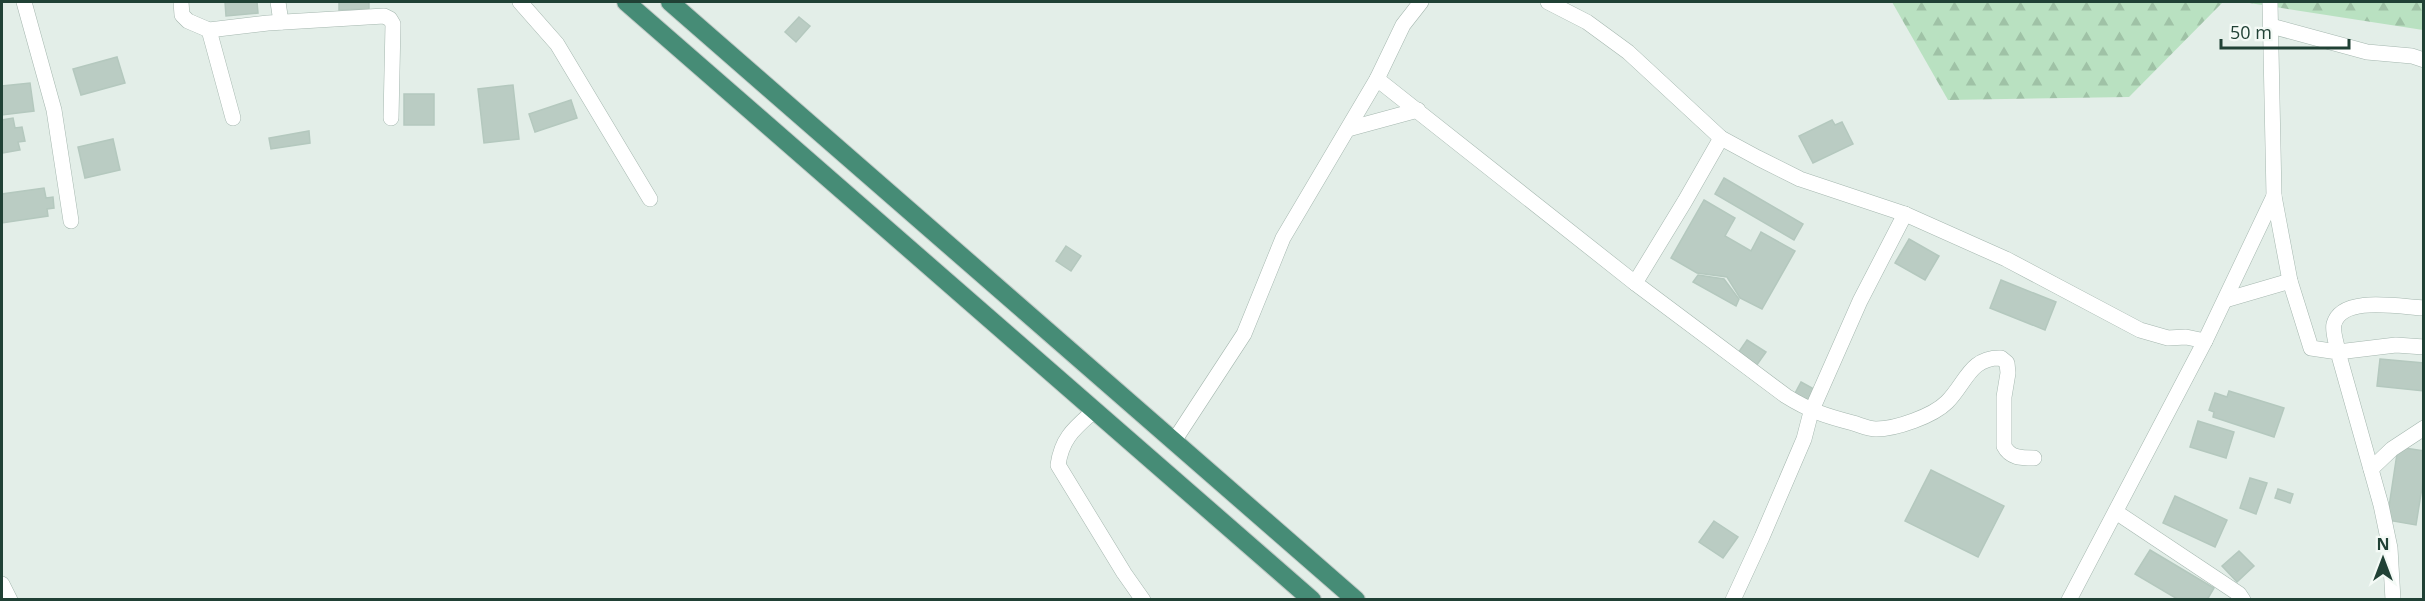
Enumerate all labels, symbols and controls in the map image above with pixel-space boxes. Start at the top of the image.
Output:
scale bar [2221,12,2348,50]
text: 50 m [2230,20,2272,44]
north arrow [2353,529,2413,589]
text: N [2376,533,2390,555]

